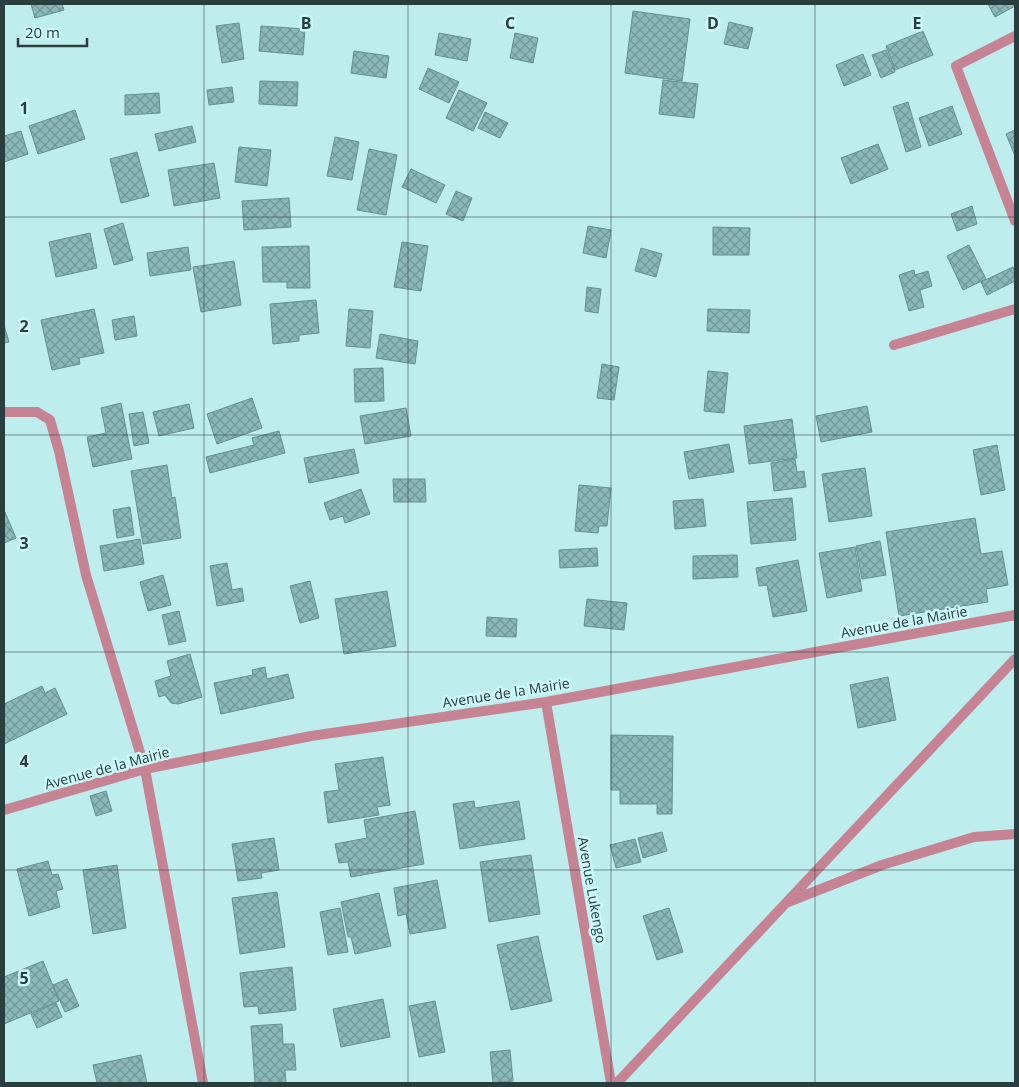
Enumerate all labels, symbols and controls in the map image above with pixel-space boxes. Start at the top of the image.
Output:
text: B [301,12,311,34]
text: C [505,12,515,34]
text: D [707,12,719,34]
text: E [913,12,922,34]
scale bar [18,15,86,47]
text: 20 m [25,22,60,42]
text: 1 [19,97,29,119]
text: 2 [19,315,29,337]
text: 3 [19,532,29,554]
street label: Avenue de la Mairie [839,601,969,642]
street label: Avenue de la Mairie [441,673,571,712]
street label: Avenue de la Mairie [42,742,171,793]
text: 4 [19,750,29,772]
street label: Avenue Lukengo [574,835,611,945]
text: 5 [19,967,29,989]

